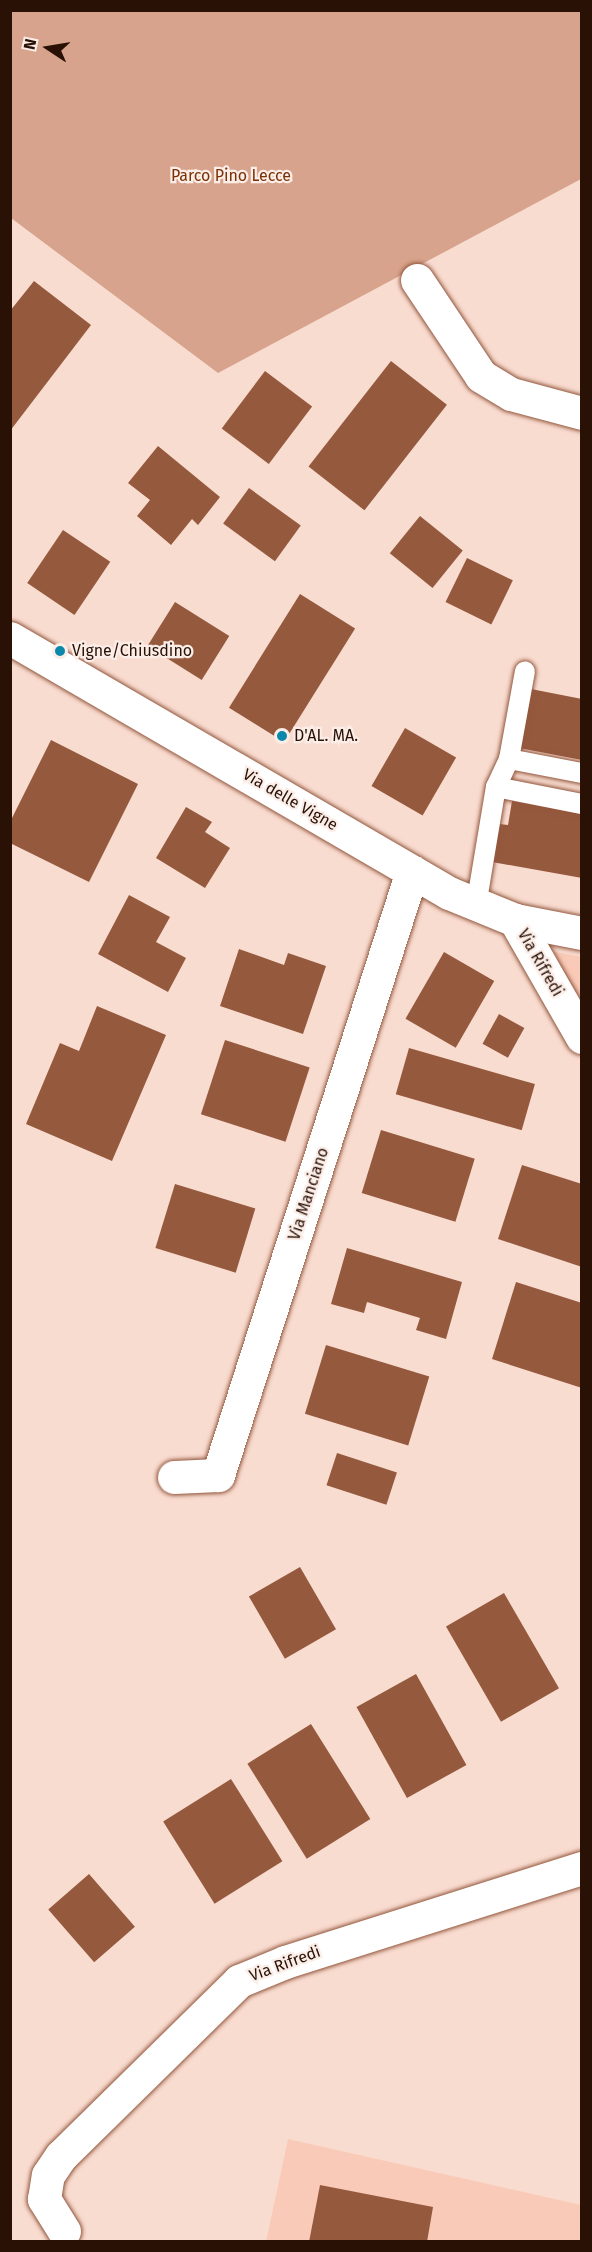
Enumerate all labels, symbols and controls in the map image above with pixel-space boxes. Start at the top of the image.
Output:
north arrow [18,18,78,78]
text: N [20,37,40,51]
park label: Parco Pino Lecce [171,166,291,186]
place label: Vigne/Chiusdino [72,641,192,661]
marker: Vigne/Chiusdino [53,644,67,658]
place label: D'AL. MA. [294,726,358,746]
marker: D'AL. MA. [275,729,289,743]
street label: Via delle Vigne [239,765,341,835]
street label: Via Rifredi [513,926,567,1000]
street label: Via Manciano [285,1145,333,1243]
street label: Via Rifredi [247,1942,323,1986]

